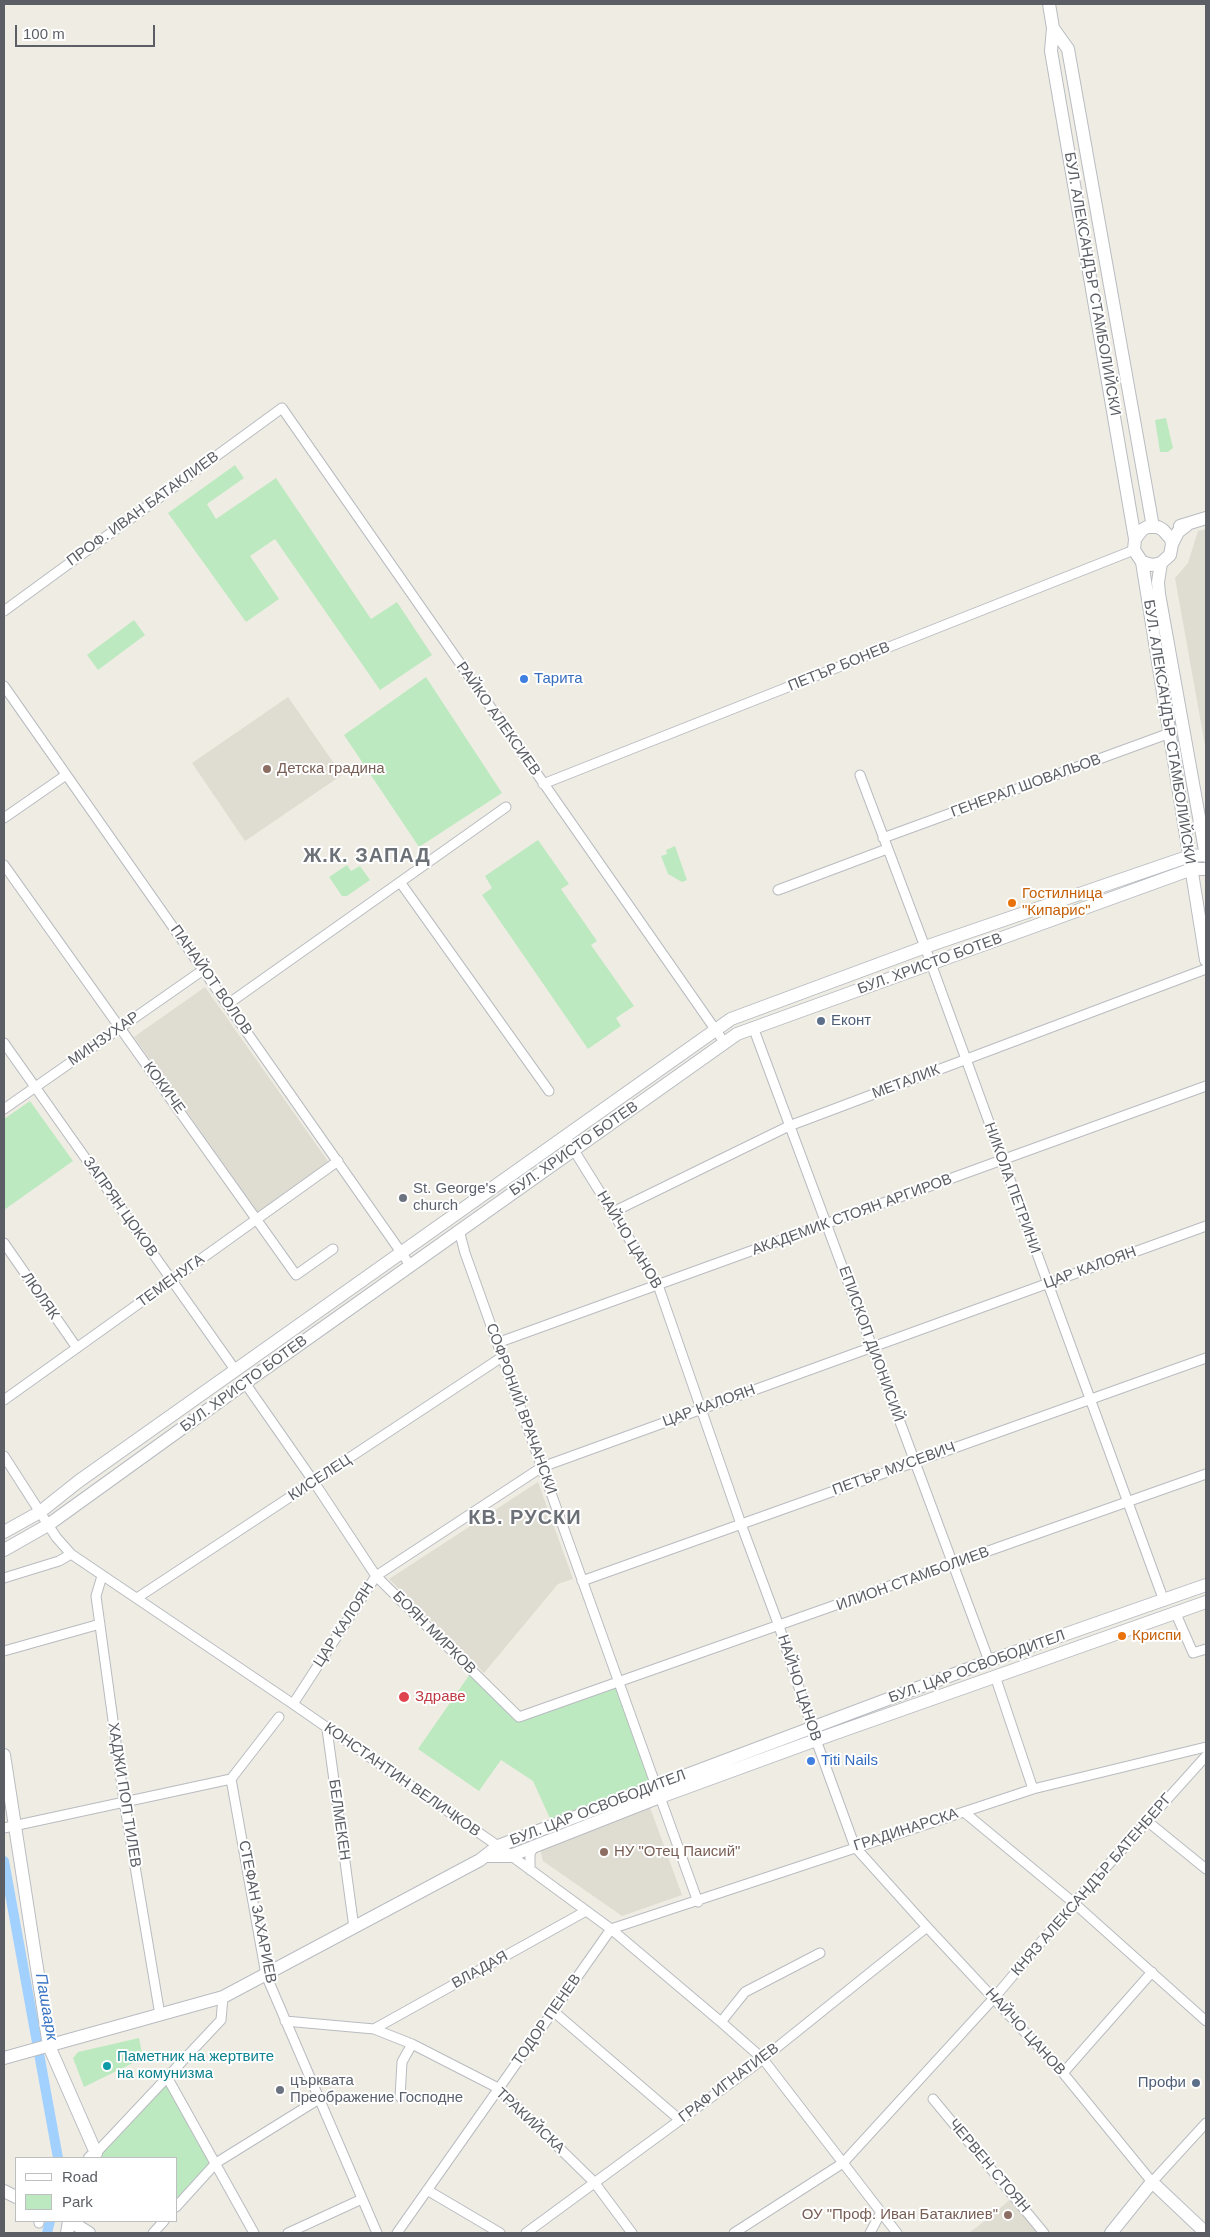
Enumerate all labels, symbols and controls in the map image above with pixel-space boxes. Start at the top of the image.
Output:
scale bar [18,15,158,47]
text: 100 m [23,25,65,42]
street label: БУЛ. АЛЕКСАНДЪР СТАМБОЛИЙСКИ [1060,151,1124,417]
street label: ПРОФ. ИВАН БАТАКЛИЕВ [63,448,223,570]
street label: БУЛ. АЛЕКСАНДЪР СТАМБОЛИЙСКИ [1139,599,1199,865]
street label: ПЕТЪР БОНЕВ [785,638,893,696]
street label: РАЙКО АЛЕКСИЕВ [452,659,544,779]
place label: Тарита [534,670,583,688]
marker: Тарита [518,673,530,685]
street label: ГЕНЕРАЛ ШОВАЛЬОВ [948,750,1104,822]
place label: Детска градина [277,760,385,778]
marker: Детска градина [261,763,273,775]
district label: Ж.К. ЗАПАД [302,844,432,868]
place label: Гостилница "Кипарис" [1022,885,1103,920]
marker: Гостилница "Кипарис" [1006,897,1018,909]
street label: ПАНАЙОТ ВОЛОВ [166,922,256,1038]
street label: БУЛ. ХРИСТО БОТЕВ [855,929,1005,999]
street label: МИНЗУХАР [65,1008,143,1070]
place label: Еконт [831,1012,871,1030]
marker: Еконт [815,1015,827,1027]
street label: КОКИЧЕ [139,1059,189,1117]
street label: МЕТАЛИК [870,1061,942,1103]
street label: БУЛ. ХРИСТО БОТЕВ [506,1098,642,1200]
street label: НИКОЛА ПЕТРИНИ [980,1120,1044,1256]
street label: ЗАПРЯН ЦОКОВ [79,1154,161,1260]
street label: АКАДЕМИК СТОЯН АРГИРОВ [749,1170,955,1260]
place label: St. George's church [413,1180,496,1215]
street label: НАЙЧО ЦАНОВ [593,1188,665,1292]
marker: St. George's church [397,1192,409,1204]
street label: ЦАР КАЛОЯН [1041,1243,1139,1293]
street label: ТЕМЕНУГА [134,1250,208,1312]
street label: ЕПИСКОП ДИОНИСИЙ [834,1264,908,1424]
street label: ЛЮЛЯК [17,1269,63,1323]
street label: СОФРОНИЙ ВРАЧАНСКИ [482,1321,560,1497]
street label: БУЛ. ХРИСТО БОТЕВ [177,1332,311,1436]
street label: ЦАР КАЛОЯН [660,1381,758,1431]
street label: ПЕТЪР МУСЕВИЧ [830,1438,958,1500]
street label: КИСЕЛЕЦ [285,1451,355,1505]
district label: КВ. РУСКИ [467,1506,583,1530]
street label: ИЛИОН СТАМБОЛИЕВ [834,1543,992,1615]
street label: ЦАР КАЛОЯН [310,1579,378,1671]
street label: БОЯН МИРКОВ [389,1588,479,1678]
street label: БУЛ. ЦАР ОСВОБОДИТЕЛ [886,1627,1068,1707]
place label: Криспи [1132,1627,1181,1645]
marker: Криспи [1116,1630,1128,1642]
street label: НАЙЧО ЦАНОВ [773,1632,825,1744]
place label: Здраве [415,1688,466,1706]
marker: Здраве [397,1690,411,1704]
street label: КОНСТАНТИН ВЕЛИЧКОВ [320,1719,484,1841]
street label: ХАДЖИ ПОП ТИЛЕВ [104,1721,144,1869]
place label: Titi Nails [821,1752,878,1770]
marker: Titi Nails [805,1755,817,1767]
street label: БУЛ. ЦАР ОСВОБОДИТЕЛ [508,1766,688,1850]
street label: БЕЛМЕКЕН [324,1778,354,1862]
street label: КНЯЗ АЛЕКСАНДЪР БАТЕНБЕРГ [1008,1790,1176,1980]
street label: ГРАДИНАРСКА [851,1805,961,1855]
street label: СТЕФАН ЗАХАРИЕВ [234,1839,280,1985]
place label: НУ "Отец Паисий" [614,1843,740,1861]
marker: НУ "Отец Паисий" [598,1846,610,1858]
street label: ВЛАДАЯ [449,1947,511,1993]
street label: ТОДОР ПЕНЕВ [509,1971,585,2069]
water label: Пашаарк [31,1972,61,2042]
street label: НАЙЧО ЦАНОВ [981,1985,1069,2079]
street label: ГРАФ ИГНАТИЕВ [675,2039,783,2127]
place label: Паметник на жертвите на комунизма [117,2048,274,2083]
marker: Паметник на жертвите на комунизма [101,2060,113,2072]
place label: църквата Преображение Господне [290,2072,463,2107]
place label: Профи [1138,2074,1186,2092]
marker: Профи [1190,2077,1202,2089]
marker: църквата Преображение Господне [274,2084,286,2096]
street label: ТРАКИЙСКА [492,2084,568,2158]
street label: ЧЕРВЕН СТОЯН [945,2115,1033,2217]
legend [15,2157,178,2222]
text: Road [62,2168,98,2185]
text: Park [62,2193,93,2210]
place label: ОУ "Проф. Иван Батаклиев" [802,2206,998,2224]
marker: ОУ "Проф. Иван Батаклиев" [1002,2209,1014,2221]

